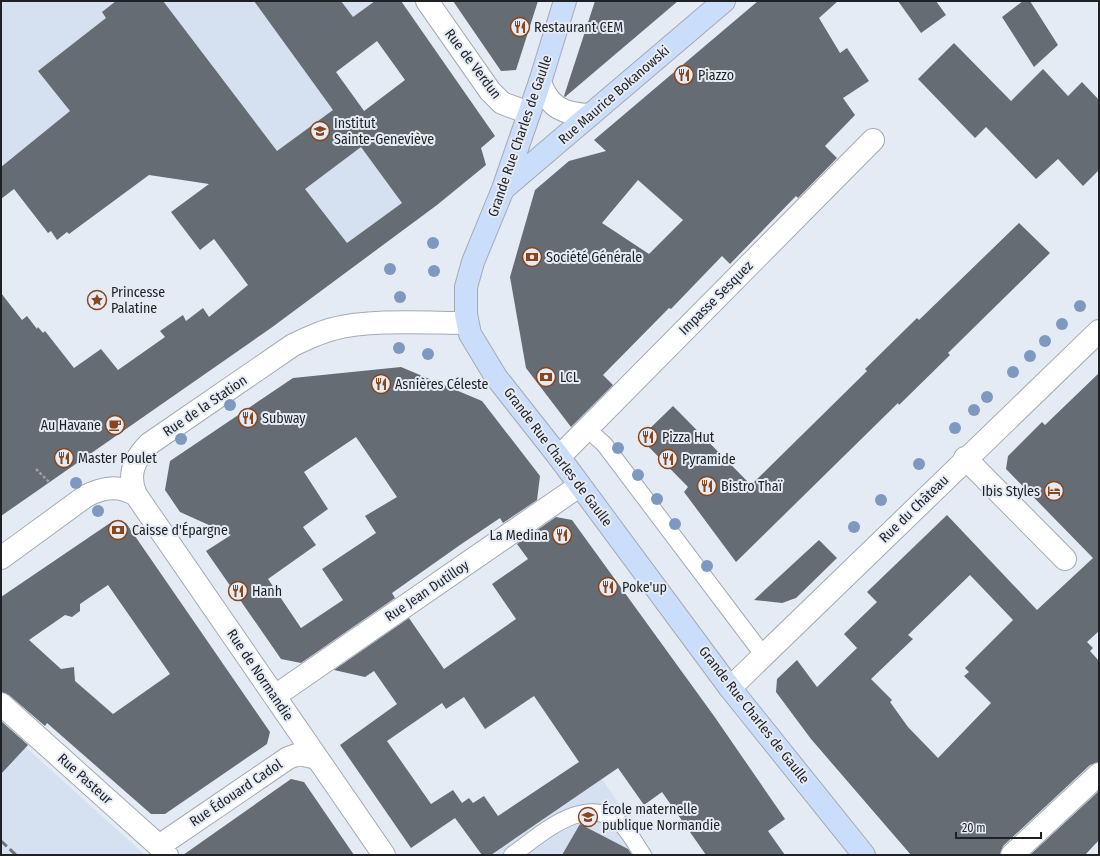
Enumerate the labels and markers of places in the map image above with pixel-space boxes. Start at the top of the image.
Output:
restaurant icon: Restaurant CEM [509,16,531,38]
place label: Restaurant CEM [534,19,623,36]
restaurant icon: Piazzo [673,64,695,86]
place label: Piazzo [698,67,734,84]
place label: Institut Sainte-Geneviève [334,115,434,148]
school or university icon: Institut Sainte-Geneviève [309,120,331,142]
bank icon: Société Générale [521,246,543,268]
place label: Société Générale [546,249,642,266]
place label: Princesse Palatine [111,284,165,317]
place icon: Princesse Palatine [86,289,108,311]
bank icon: LCL [535,366,557,388]
place label: LCL [560,369,579,386]
restaurant icon: Asnières Céleste [370,373,392,395]
place label: Asnières Céleste [395,376,488,393]
restaurant icon: Subway [237,407,259,429]
place label: Subway [262,410,306,427]
cafe icon: Au Havane [104,414,126,436]
place label: Au Havane [41,417,101,434]
restaurant icon: Pizza Hut [637,426,659,448]
place label: Pizza Hut [662,429,715,446]
restaurant icon: Master Poulet [53,447,75,469]
restaurant icon: Pyramide [657,448,679,470]
place label: Master Poulet [78,450,157,467]
place label: Pyramide [682,451,736,468]
restaurant icon: Bistro Thaï [696,475,718,497]
place label: Bistro Thaï [721,478,783,495]
hotel icon: Ibis Styles [1043,480,1065,502]
place label: Ibis Styles [982,483,1040,500]
bank icon: Caisse d'Épargne [107,519,129,541]
place label: Caisse d'Épargne [132,521,228,539]
restaurant icon: La Medina [551,524,573,546]
place label: La Medina [490,527,548,544]
restaurant icon: Poke'up [597,576,619,598]
place label: Poke'up [622,579,667,596]
restaurant icon: Hanh [227,580,249,602]
place label: Hanh [252,583,282,600]
place label: École maternelle publique Normandie [602,800,720,834]
school or university icon: École maternelle publique Normandie [577,806,599,828]

